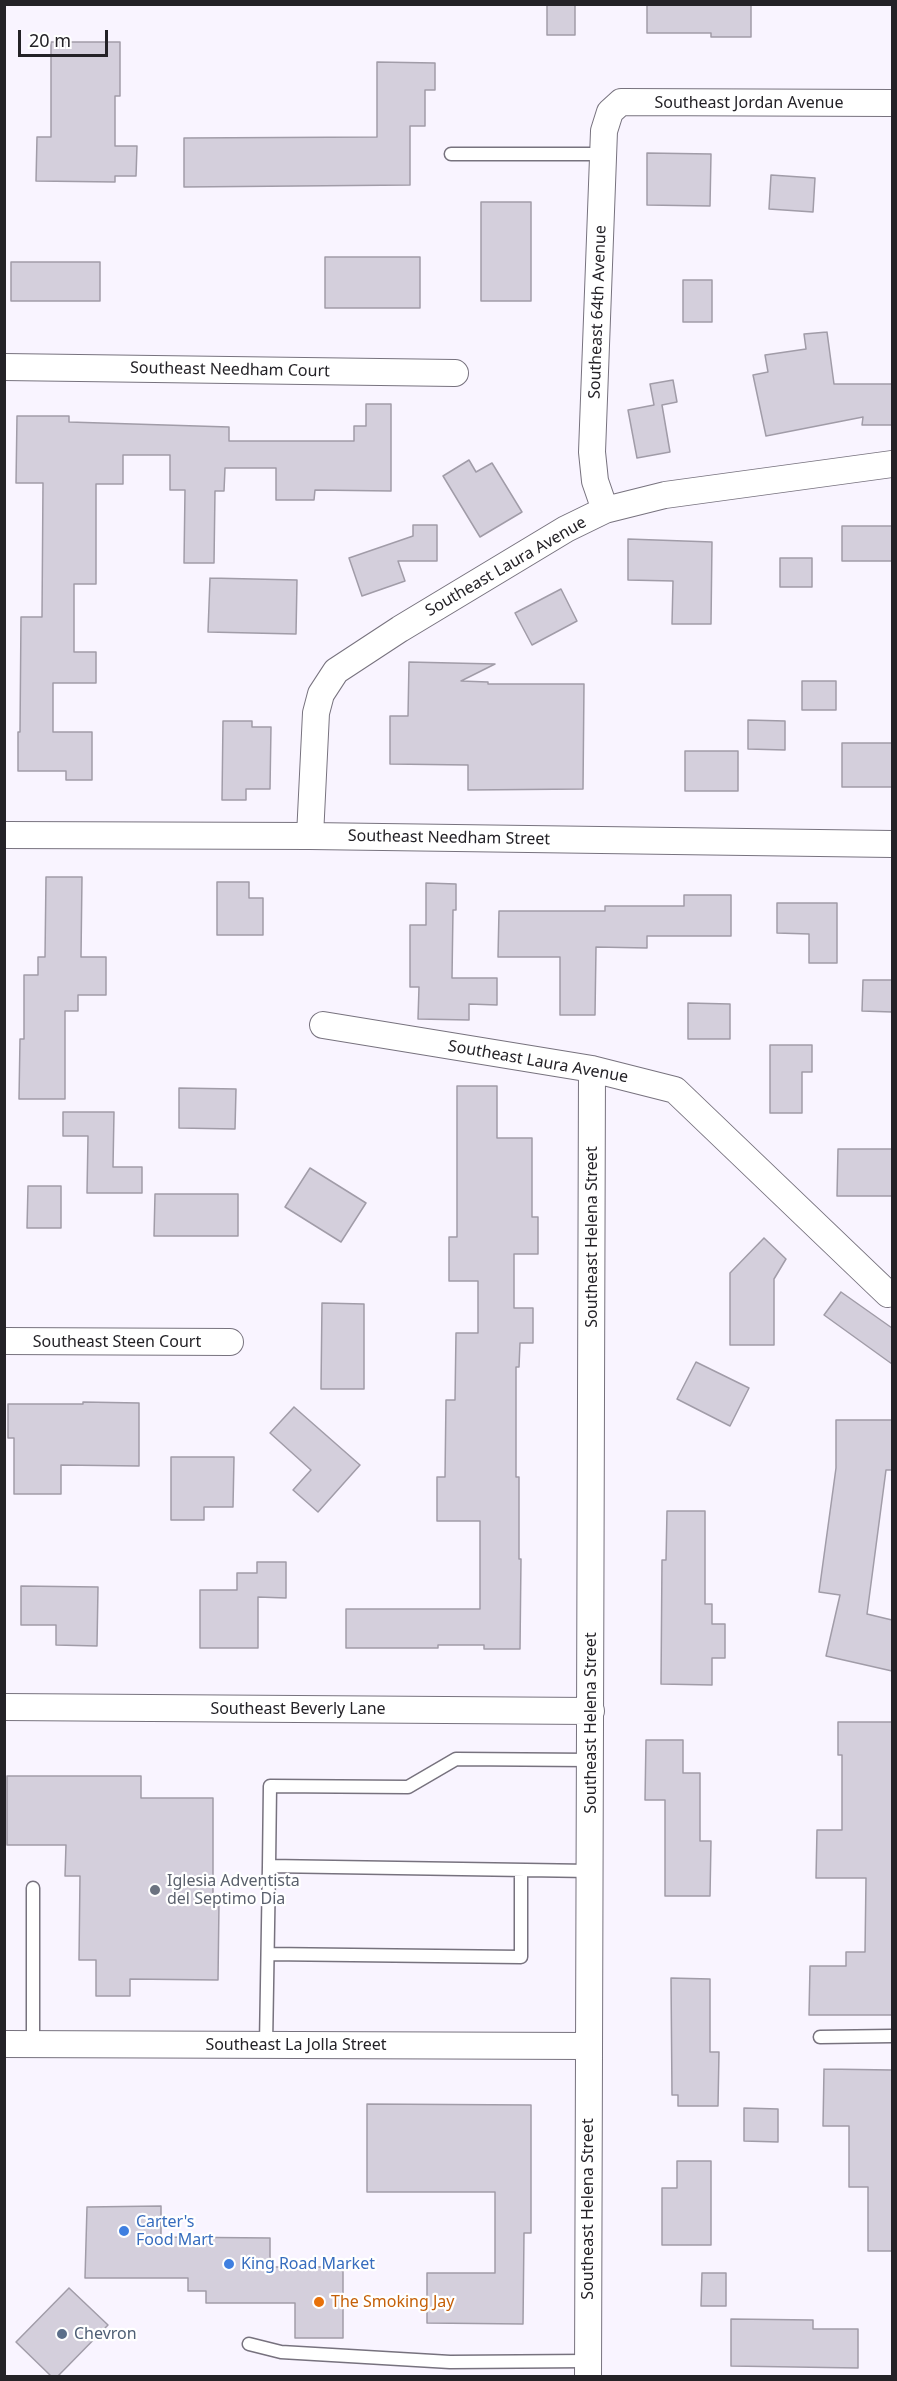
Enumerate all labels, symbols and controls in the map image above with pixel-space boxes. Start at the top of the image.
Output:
scale bar [21,18,111,56]
text: 20 m [29,28,71,52]
street label: Southeast Jordan Avenue [655,93,843,113]
street label: Southeast 64th Avenue [585,225,611,399]
street label: Southeast Needham Court [130,359,330,381]
street label: Southeast Laura Avenue [422,513,590,621]
street label: Southeast Needham Street [348,827,550,849]
street label: Southeast Laura Avenue [446,1037,630,1087]
street label: Southeast Helena Street [582,1146,602,1328]
street label: Southeast Steen Court [33,1332,201,1352]
street label: Southeast Helena Street [581,1632,601,1814]
street label: Southeast Beverly Lane [210,1699,386,1719]
place label: Iglesia Adventista del Septimo Dia [167,1871,300,1909]
marker: Iglesia Adventista del Septimo Dia [148,1883,162,1897]
street label: Southeast La Jolla Street [205,2035,387,2055]
street label: Southeast Helena Street [578,2118,598,2300]
place label: Carter's Food Mart [136,2212,214,2250]
marker: Carter's Food Mart [117,2224,131,2238]
place label: King Road Market [241,2254,375,2274]
marker: King Road Market [222,2257,236,2271]
place label: The Smoking Jay [331,2292,454,2312]
marker: The Smoking Jay [312,2295,326,2309]
place label: Chevron [74,2324,137,2344]
marker: Chevron [55,2327,69,2341]

